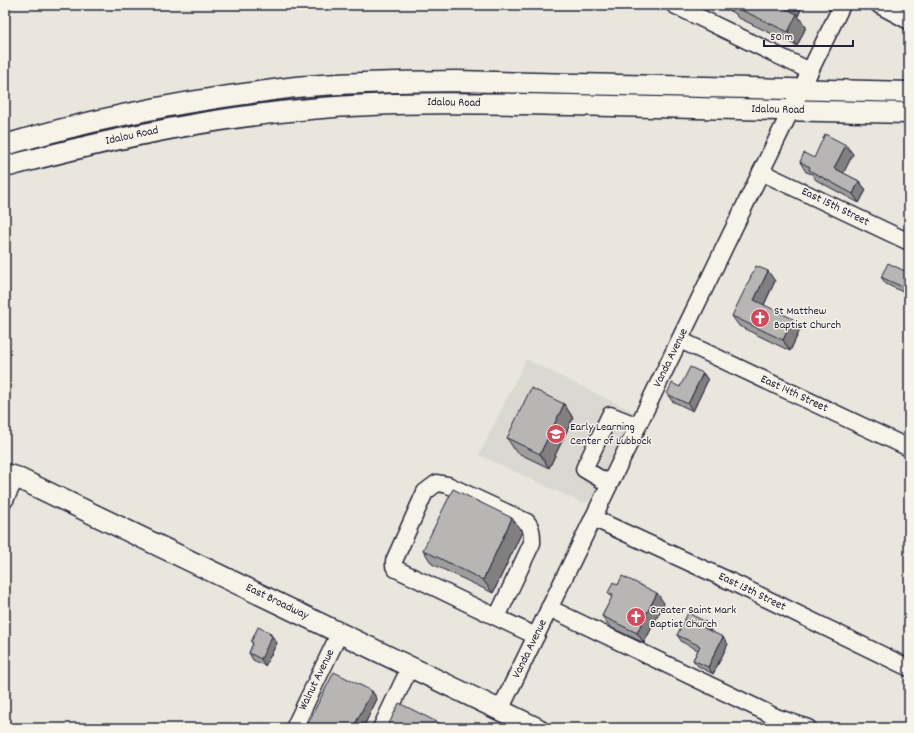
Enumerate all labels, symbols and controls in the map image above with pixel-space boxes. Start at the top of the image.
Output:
scale bar [764,22,853,48]
text: 50 m [770,29,793,46]
street label: Idalou Road [427,94,481,112]
street label: Idalou Road [751,101,805,119]
street label: Idalou Road [104,122,160,150]
street label: East 15th Street [798,183,872,231]
place label: St Matthew Baptist Church [774,303,841,334]
church icon: St Matthew Baptist Church [749,307,771,329]
street label: Vanda Avenue [649,326,693,390]
street label: East 14th Street [757,371,831,417]
place label: Early Learning Center of Lubbock [570,419,652,450]
school or university icon: Early Learning Center of Lubbock [545,423,567,445]
street label: East 13th Street [715,568,789,616]
street label: East Broadway [243,579,312,625]
place label: Greater Saint Mark Baptist Church [650,602,736,633]
church icon: Greater Saint Mark Baptist Church [625,606,647,628]
street label: Vanda Avenue [508,617,552,681]
street label: Walnut Avenue [295,647,339,713]

